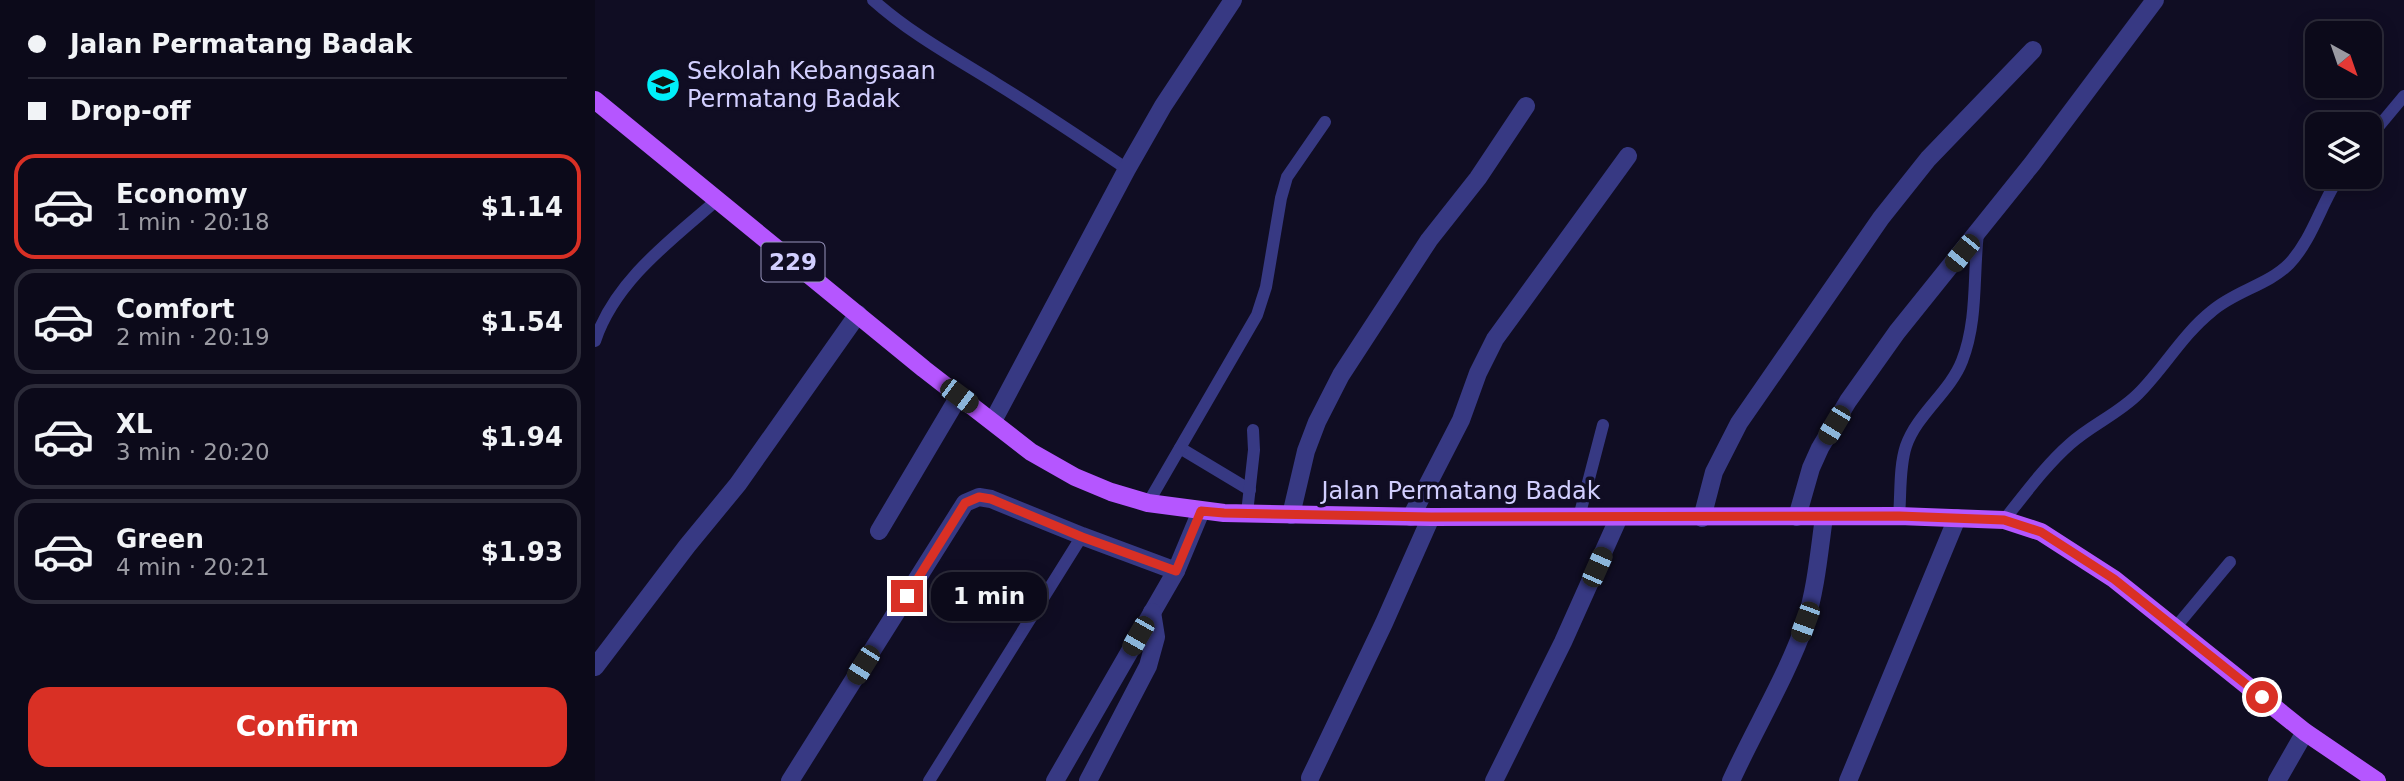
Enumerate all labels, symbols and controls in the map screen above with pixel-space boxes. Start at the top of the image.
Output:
north arrow [2305,21,2382,98]
map controls [2305,21,2382,189]
text: Jalan Permatang Badak [70,29,412,59]
place label: Sekolah Kebangsaan Permatang Badak [687,57,936,113]
school or university icon: Sekolah Kebangsaan Permatang Badak [644,66,682,104]
text: Drop-off [70,96,191,126]
button: layers [2305,112,2382,189]
icon: car [32,175,95,238]
text: Economy [116,179,247,209]
text: $1.14 [481,192,563,222]
text: 1 min · 20:18 [116,209,270,235]
car [1941,230,1984,276]
road number: 229 [761,243,825,282]
icon: car [32,290,95,353]
text: Comfort [116,294,234,324]
text: $1.54 [481,307,563,337]
text: 2 min · 20:19 [116,324,270,350]
car [936,375,983,417]
car [1815,402,1854,448]
icon: car [32,405,95,468]
text: XL [116,409,153,439]
text: $1.94 [481,422,563,452]
text: 3 min · 20:20 [116,439,270,465]
street label: Jalan Permatang Badak [1319,477,1601,505]
icon: car [32,520,95,583]
text: Green [116,524,204,554]
text: $1.93 [481,537,563,567]
car [1579,544,1616,590]
text: 4 min · 20:21 [116,554,270,580]
callout: 1 min [931,572,1047,620]
route end [891,580,923,612]
text: 1 min [953,583,1025,609]
car [1788,599,1823,645]
car [1119,613,1158,659]
car [843,642,884,688]
route start [2246,681,2278,713]
button: Confirm [28,687,567,767]

